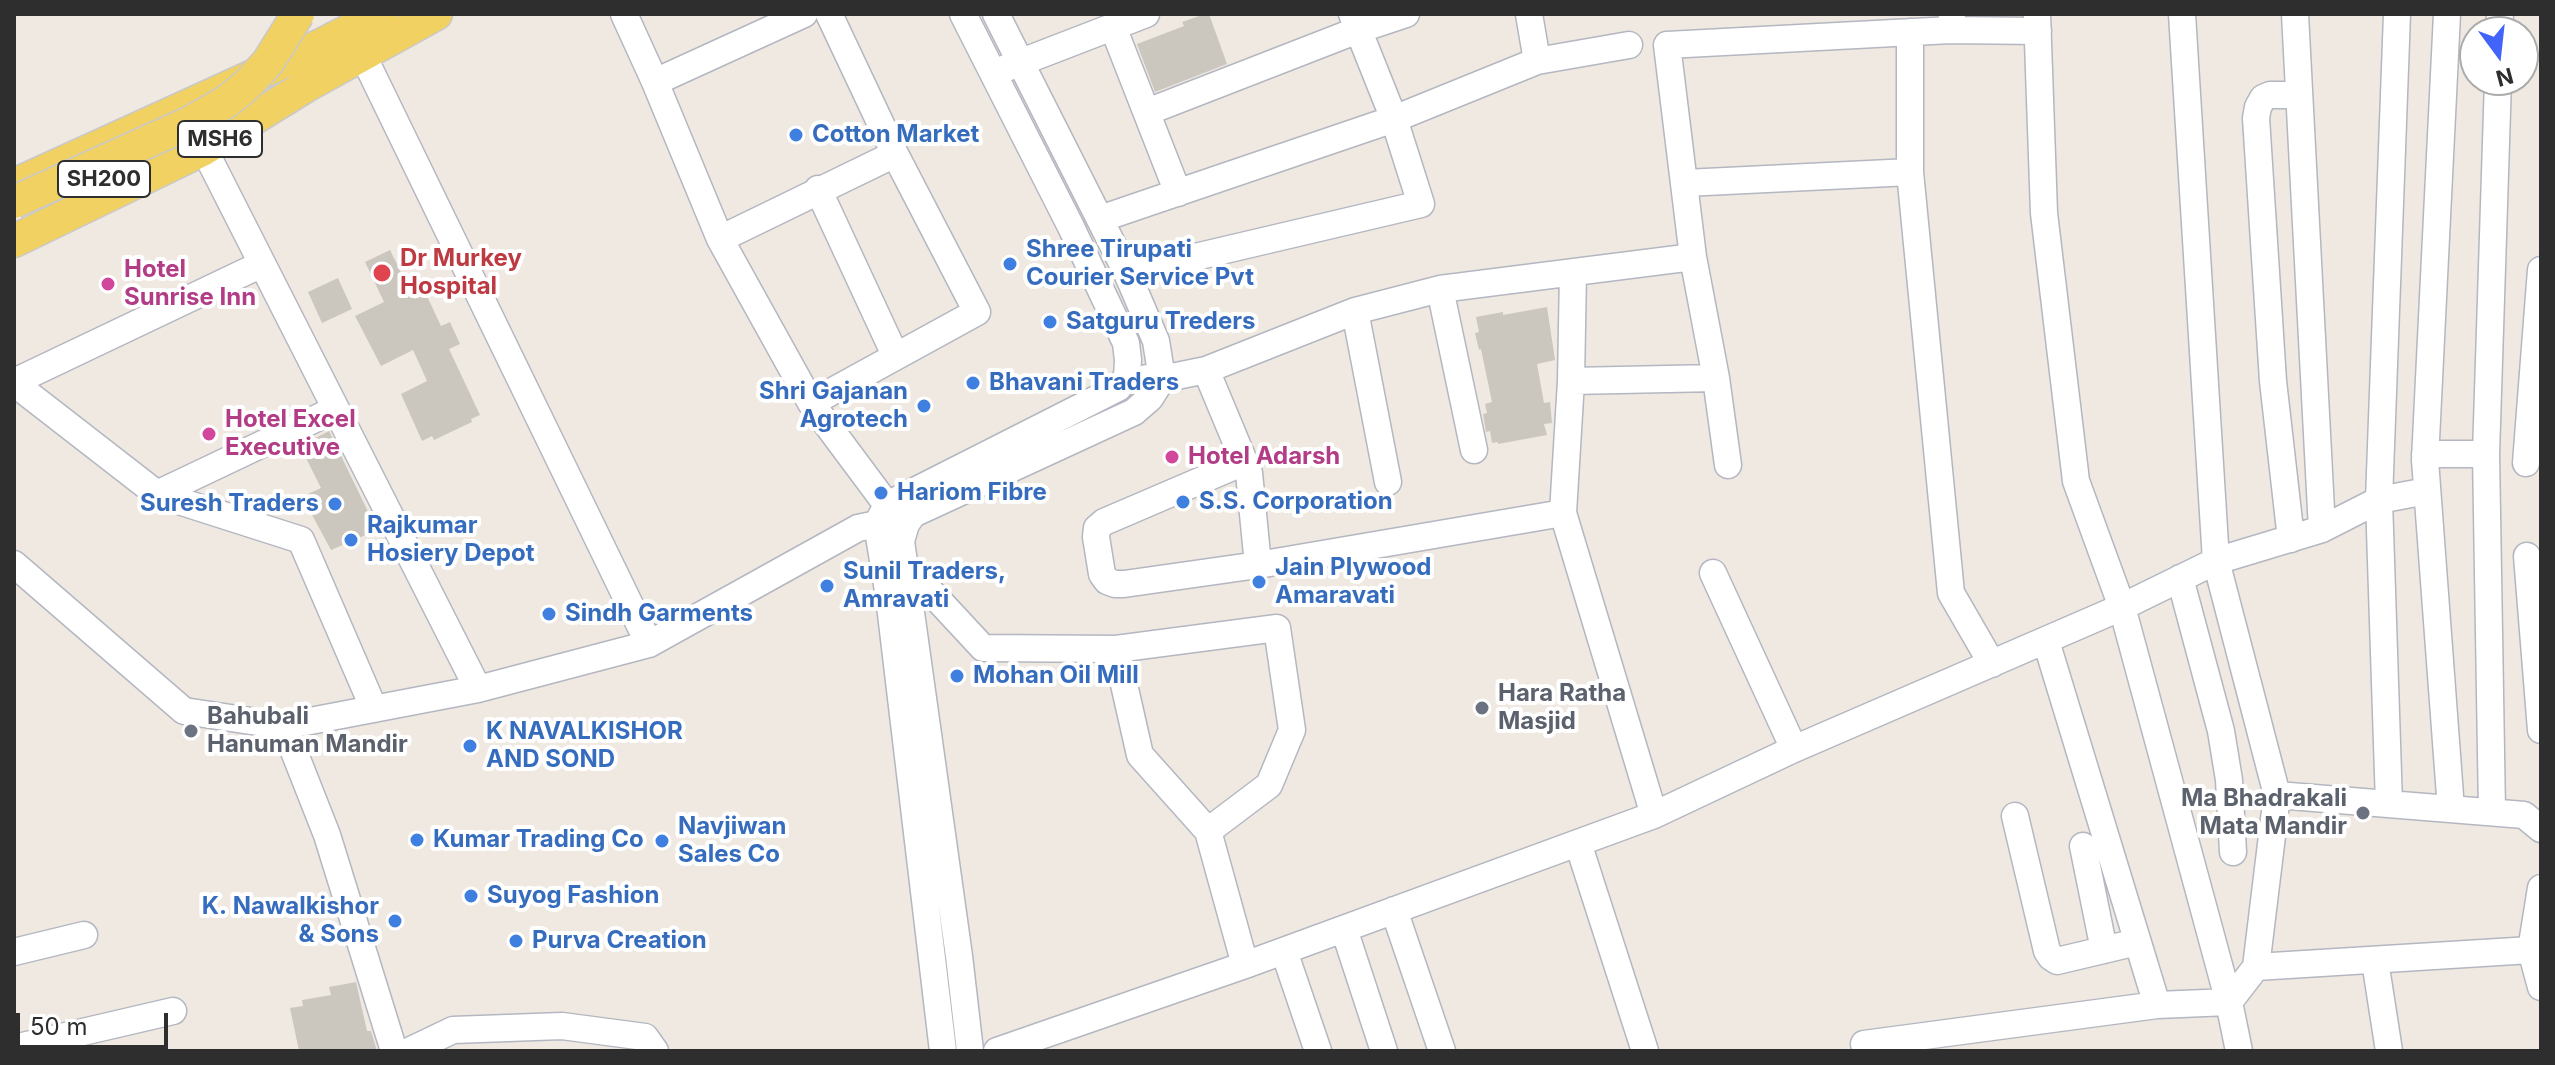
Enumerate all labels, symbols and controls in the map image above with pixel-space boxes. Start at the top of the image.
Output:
north arrow [2459,16,2539,96]
text: N [2493,63,2516,92]
road number: MSH6 [178,121,262,157]
place label: Cotton Market [812,121,979,149]
marker: Cotton Market [787,126,805,144]
road number: SH200 [58,161,150,197]
place label: Shree Tirupati Courier Service Pvt [1026,236,1254,292]
place label: Dr Murkey Hospital [400,245,522,301]
marker: Shree Tirupati Courier Service Pvt [1001,255,1019,273]
place label: Hotel Sunrise Inn [124,256,256,312]
marker: Dr Murkey Hospital [371,262,393,284]
marker: Hotel Sunrise Inn [99,275,117,293]
place label: Satguru Treders [1066,308,1255,336]
marker: Satguru Treders [1041,313,1059,331]
place label: Bhavani Traders [989,369,1179,397]
marker: Bhavani Traders [964,374,982,392]
place label: Shri Gajanan Agrotech [759,378,908,434]
marker: Shri Gajanan Agrotech [915,397,933,415]
place label: Hotel Excel Executive [225,406,356,462]
marker: Hotel Excel Executive [200,425,218,443]
place label: Hotel Adarsh [1188,443,1340,471]
marker: Hotel Adarsh [1163,448,1181,466]
place label: Hariom Fibre [897,479,1047,507]
marker: Hariom Fibre [872,484,890,502]
place label: S.S. Corporation [1199,488,1393,516]
place label: Suresh Traders [140,490,319,518]
marker: S.S. Corporation [1174,493,1192,511]
marker: Suresh Traders [326,495,344,513]
place label: Rajkumar Hosiery Depot [367,512,534,568]
marker: Rajkumar Hosiery Depot [342,531,360,549]
place label: Jain Plywood Amaravati [1275,554,1431,610]
place label: Sunil Traders, Amravati [843,558,1006,614]
marker: Jain Plywood Amaravati [1250,573,1268,591]
marker: Sunil Traders, Amravati [818,577,836,595]
place label: Sindh Garments [565,600,753,628]
marker: Sindh Garments [540,605,558,623]
place label: Mohan Oil Mill [973,662,1139,690]
marker: Mohan Oil Mill [948,667,966,685]
place label: Hara Ratha Masjid [1498,680,1626,736]
marker: Hara Ratha Masjid [1473,699,1491,717]
place label: Bahubali Hanuman Mandir [207,703,408,759]
place label: K NAVALKISHOR AND SOND [486,718,683,774]
marker: Bahubali Hanuman Mandir [182,722,200,740]
marker: K NAVALKISHOR AND SOND [461,737,479,755]
place label: Ma Bhadrakali Mata Mandir [2181,785,2347,841]
marker: Ma Bhadrakali Mata Mandir [2354,804,2372,822]
place label: Navjiwan Sales Co [678,813,786,869]
place label: Kumar Trading Co [433,826,644,854]
marker: Kumar Trading Co [408,831,426,849]
marker: Navjiwan Sales Co [653,832,671,850]
place label: Suyog Fashion [487,882,659,910]
marker: Suyog Fashion [462,887,480,905]
place label: K. Nawalkishor & Sons [202,893,379,949]
marker: K. Nawalkishor & Sons [386,912,404,930]
place label: Purva Creation [532,927,707,955]
marker: Purva Creation [507,932,525,950]
scale bar [20,997,172,1047]
text: 50 m [30,1012,88,1041]

